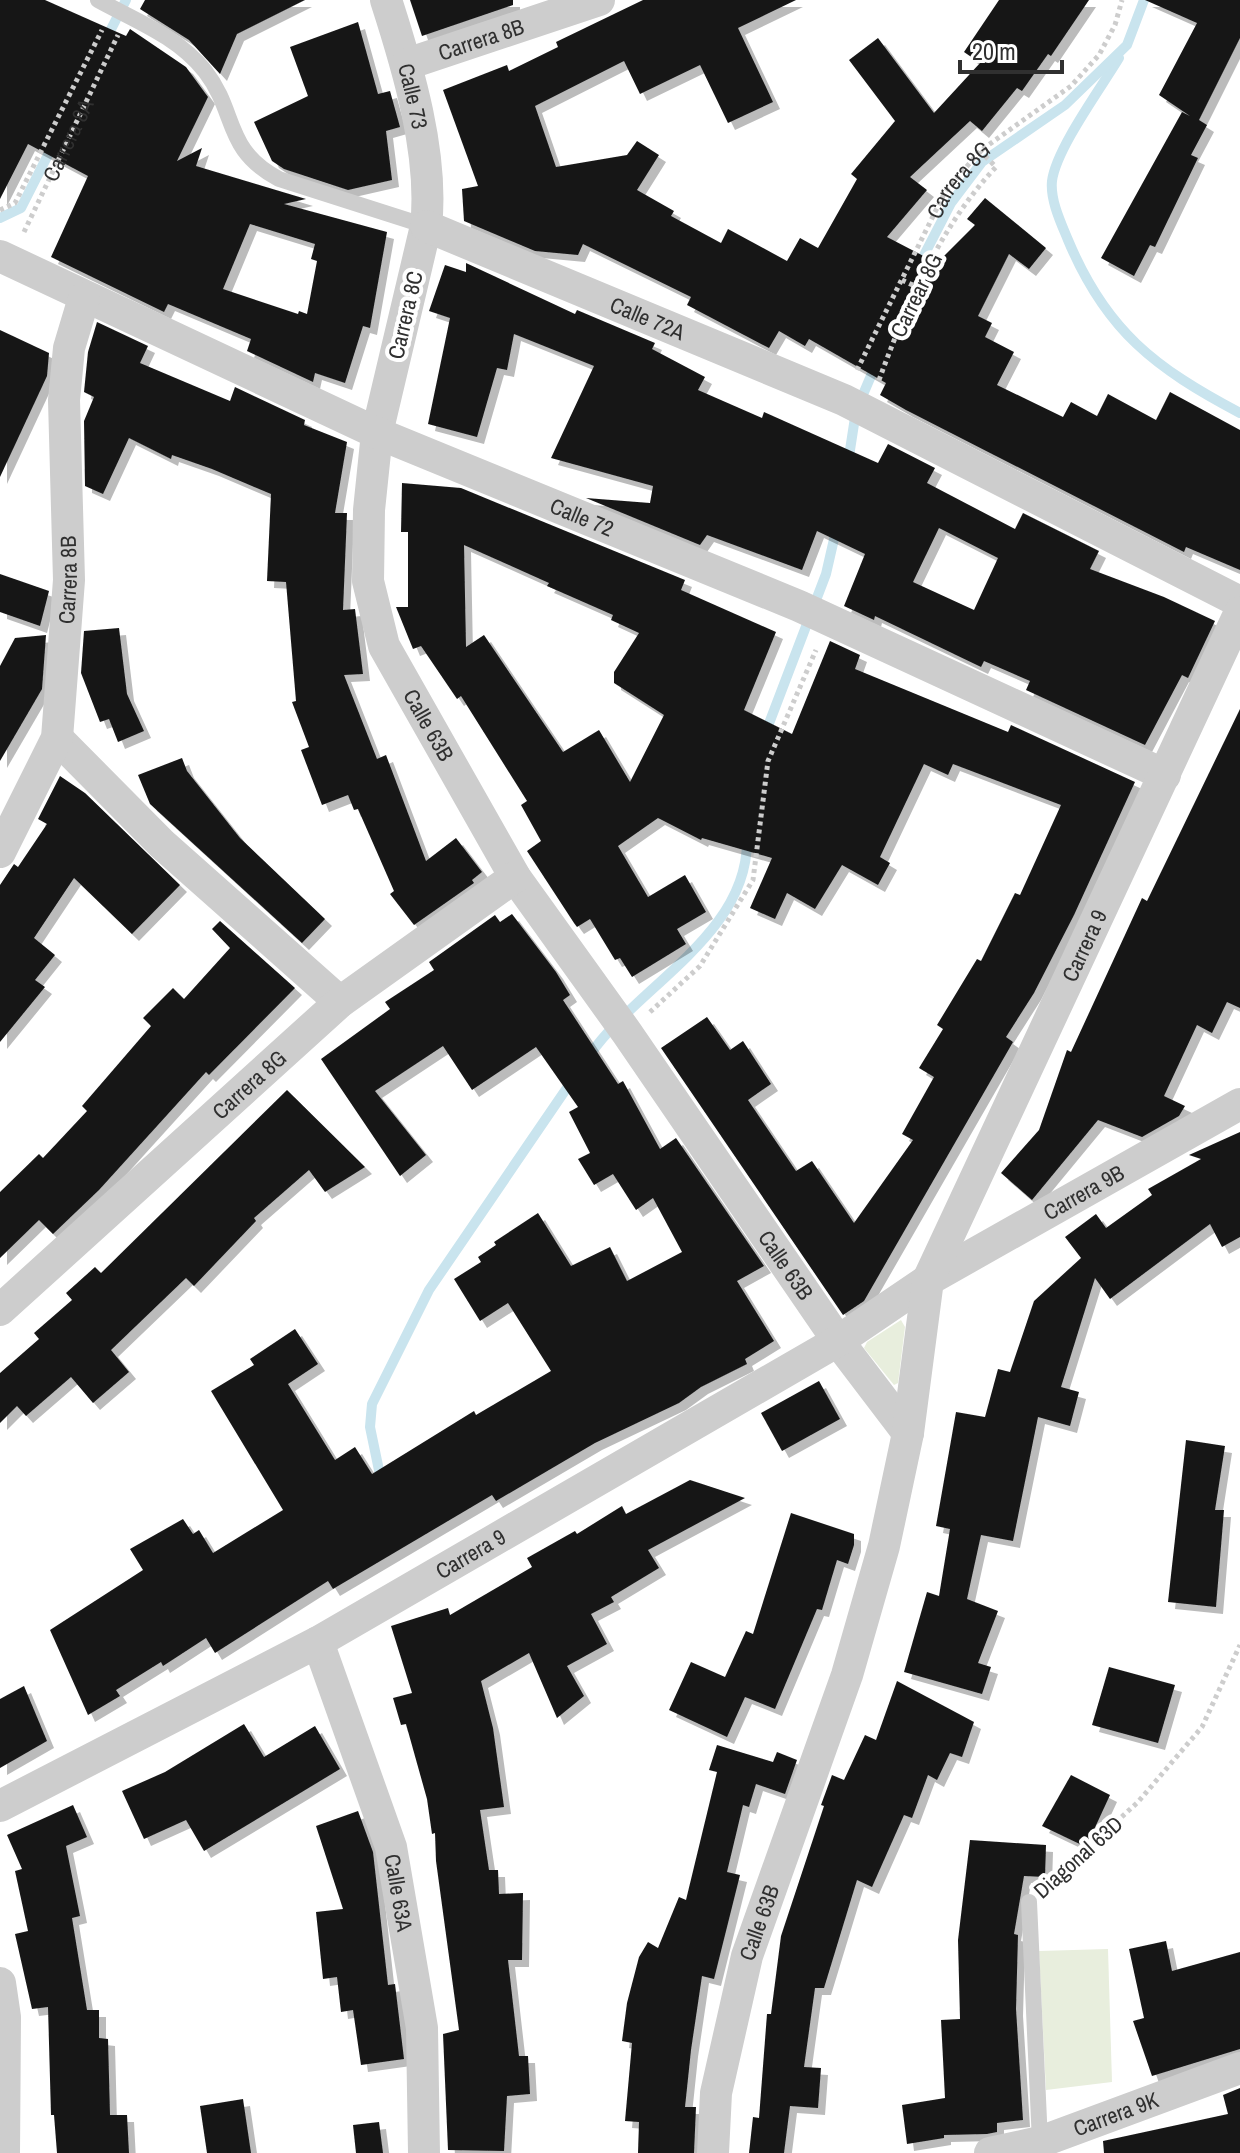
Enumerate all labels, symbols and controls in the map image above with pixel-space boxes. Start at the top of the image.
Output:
street label: Carrera 8B [434,11,528,68]
scale bar [960,24,1062,74]
text: 20 m [972,35,1016,67]
street label: Calle 73 [391,60,435,131]
street label: Carrera 8A [35,93,101,186]
street label: Carrera 8G [919,134,996,224]
street label: Carrear 8G [883,248,949,342]
street label: Carrera 8C [380,268,430,362]
street label: Calle 72A [606,289,690,347]
street label: Calle 72 [546,491,618,543]
street label: Carrera 8B [51,535,84,625]
street label: Calle 63B [396,684,461,766]
street label: Carrera 9 [1054,905,1114,986]
street label: Carrera 8G [205,1043,293,1126]
street label: Carrera 9B [1038,1157,1129,1227]
street label: Calle 63B [751,1224,820,1306]
street label: Carrera 9 [430,1522,511,1586]
street label: Diagonal 63D [1027,1809,1129,1905]
street label: Calle 63A [377,1852,420,1935]
street label: Calle 63B [732,1881,786,1965]
street label: Carrera 9K [1069,2085,1162,2143]

